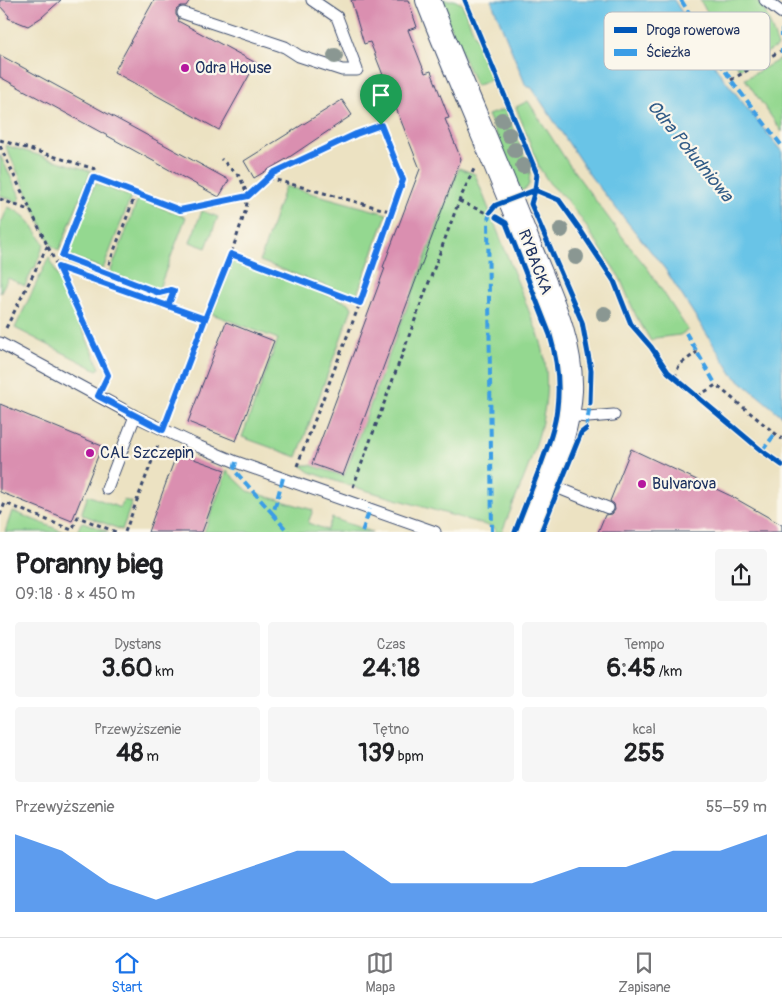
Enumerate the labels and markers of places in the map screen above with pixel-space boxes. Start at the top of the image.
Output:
place label: Odra House [195,58,272,78]
marker: Odra House [179,62,191,74]
pin [360,74,402,125]
place label: CAL Szczepin [100,443,194,463]
marker: CAL Szczepin [84,447,96,459]
place label: Bulvarova [652,474,716,494]
marker: Bulvarova [636,478,648,490]

